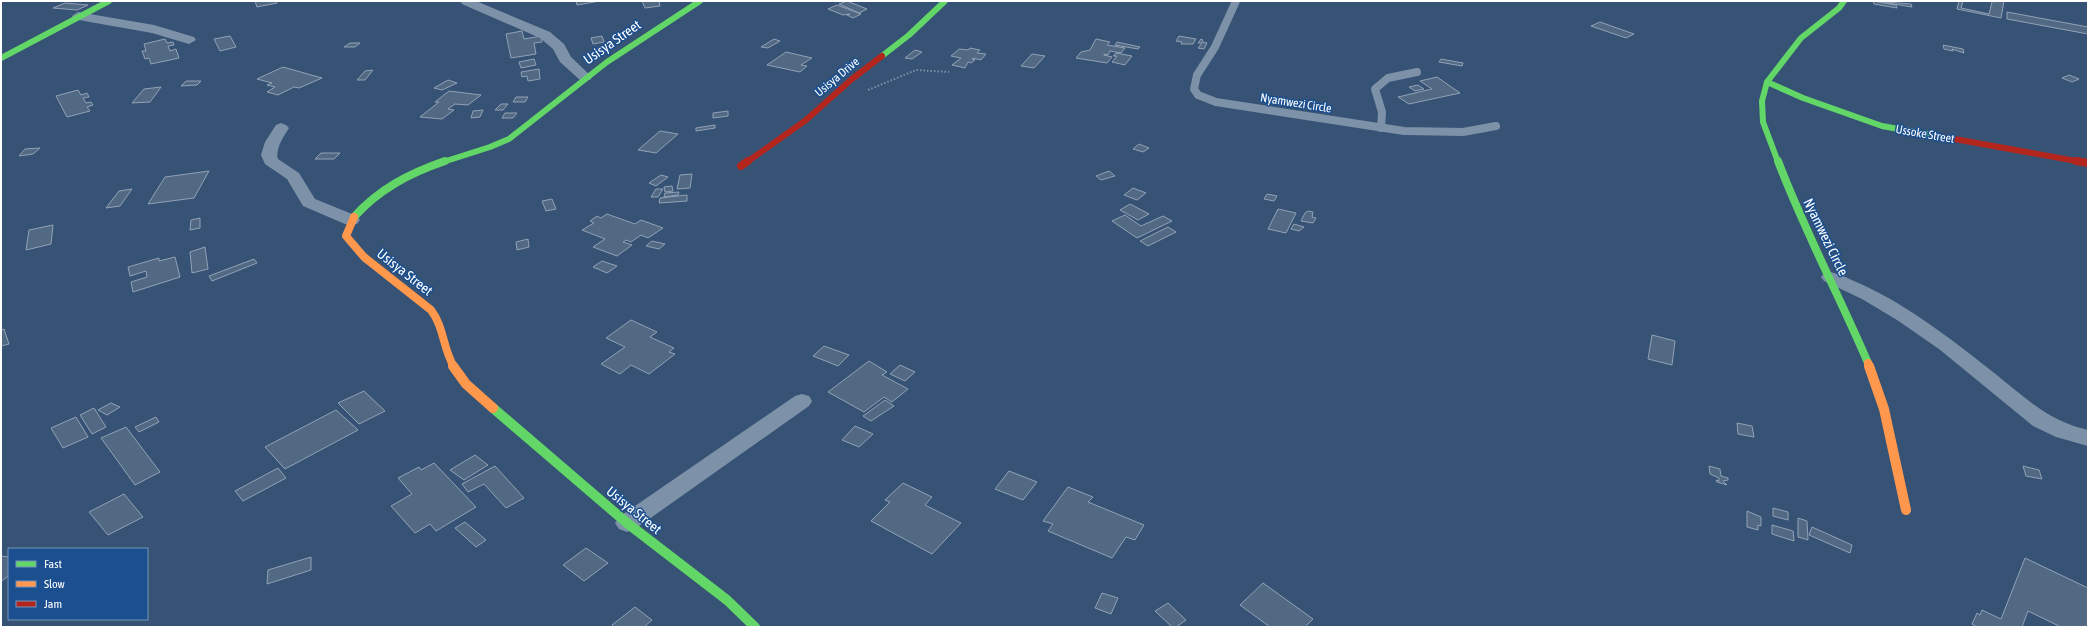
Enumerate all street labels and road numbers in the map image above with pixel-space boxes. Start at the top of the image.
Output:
street label: Usisya Street [580,16,644,68]
street label: Usisya Drive [812,54,862,100]
street label: Nyamwezi Circle [1259,90,1333,116]
street label: Ussoke Street [1894,122,1956,146]
street label: Nyamwezi Circle [1800,196,1852,278]
street label: Usisya Street [374,245,436,299]
street label: Usisya Street [603,483,665,537]

